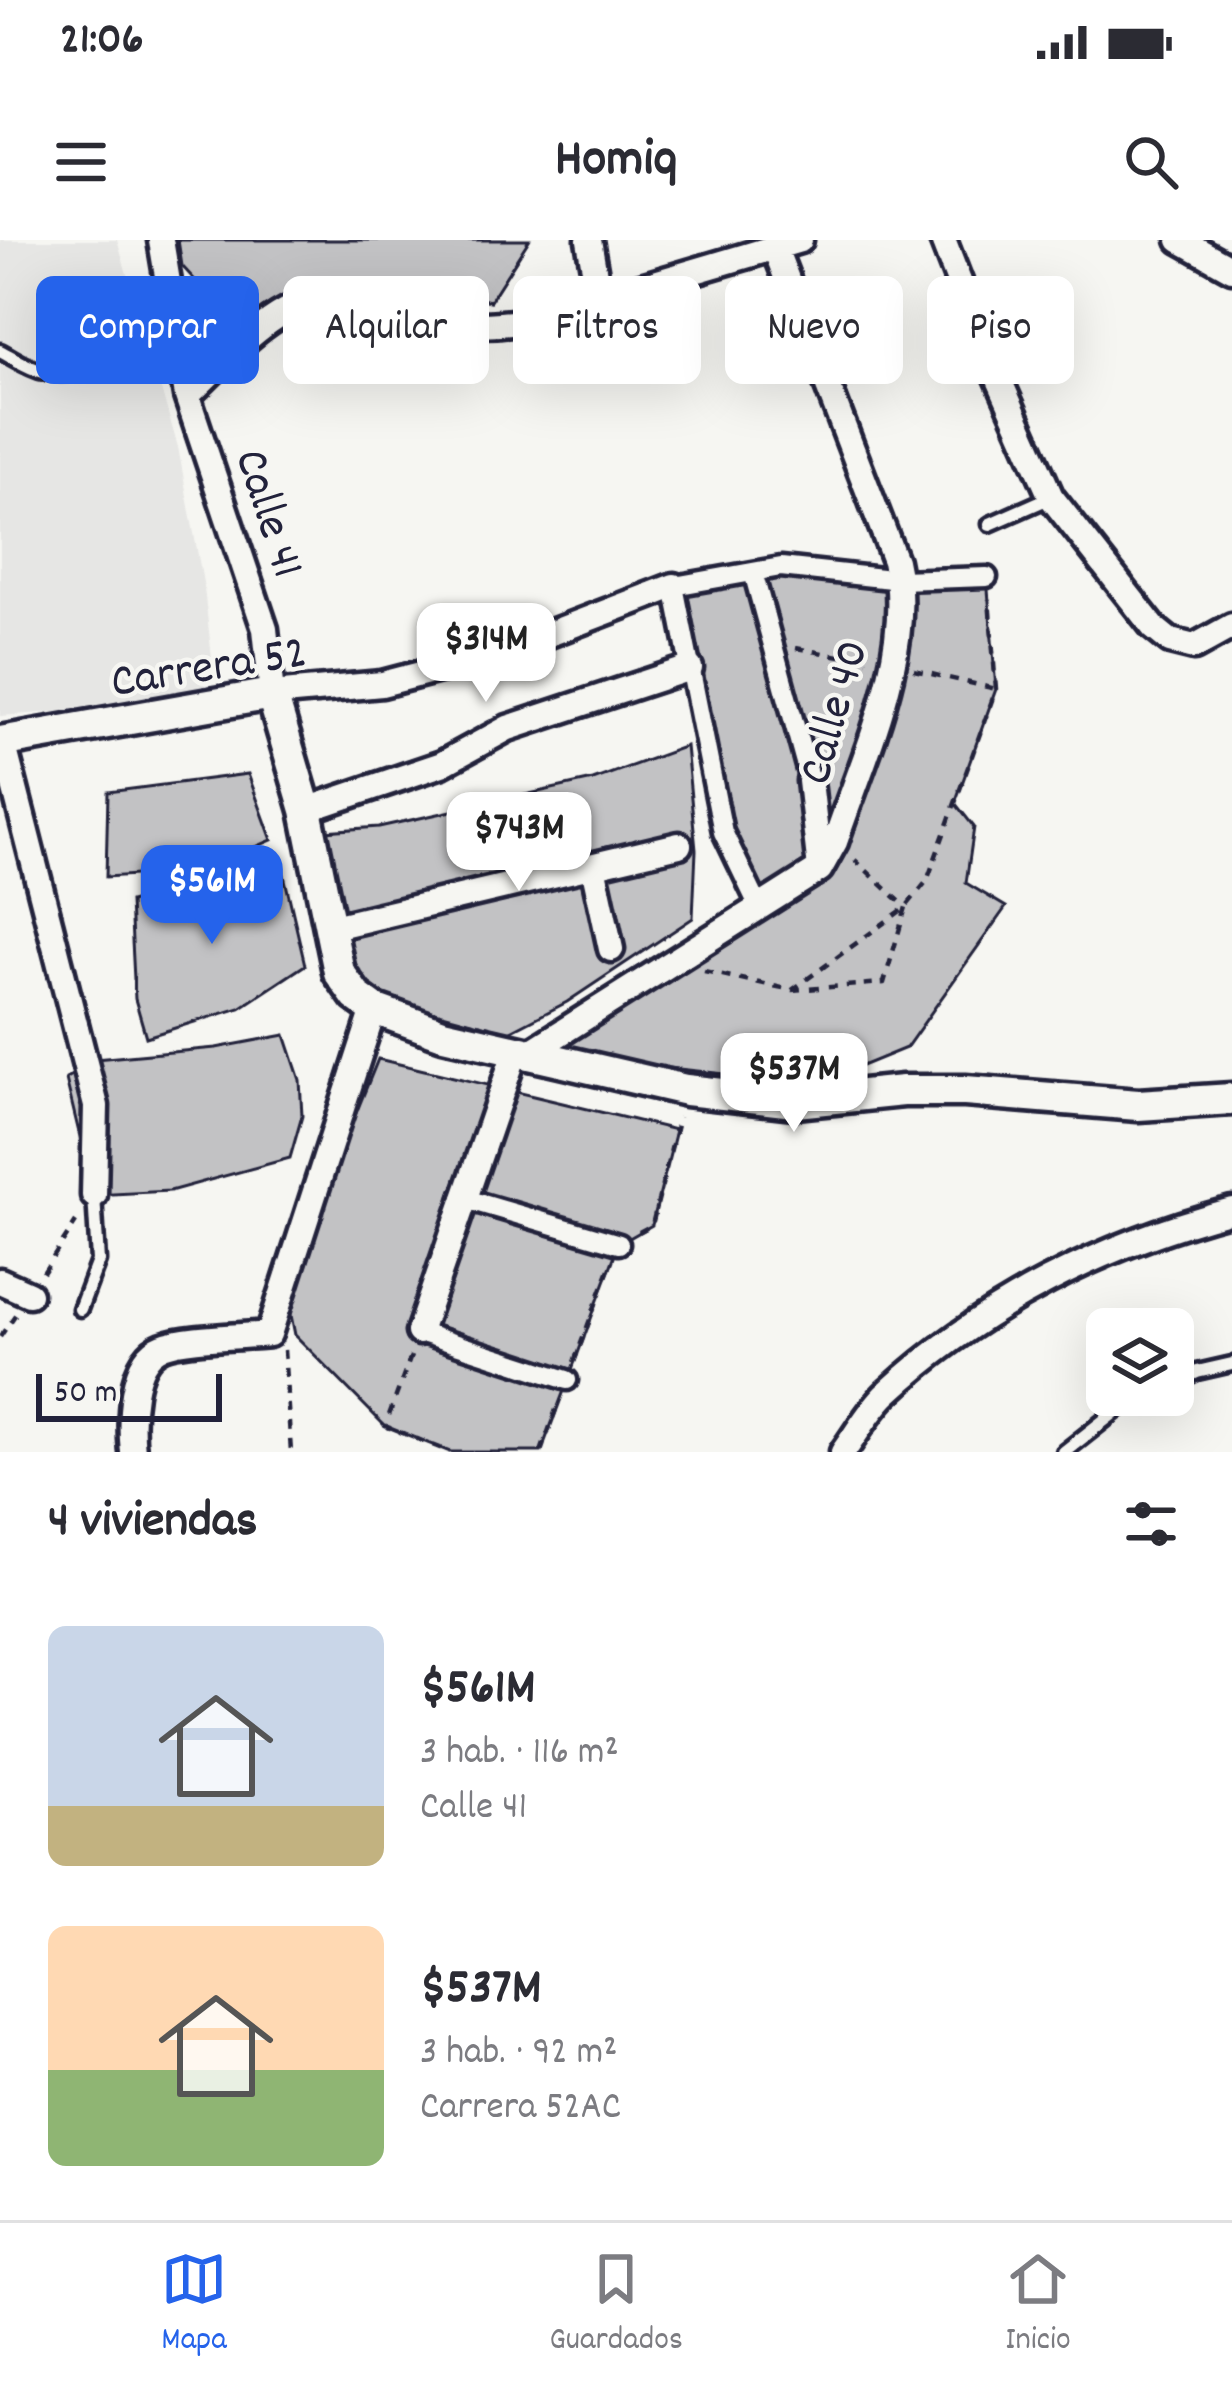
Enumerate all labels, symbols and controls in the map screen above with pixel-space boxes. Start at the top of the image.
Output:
text: 21:06 [60,10,144,74]
text: Homiq [555,124,677,201]
icon: menu [48,129,114,195]
icon: search [1118,129,1184,195]
chip: Comprar [36,276,259,384]
chip: Alquilar [283,276,489,384]
chip: Filtros [513,276,701,384]
chip: Nuevo [725,276,903,384]
chip: Piso [927,276,1074,384]
street label: Calle 41 [213,441,319,588]
pin: $314M [402,603,570,705]
text: $314M [444,614,528,669]
street label: Carrera 52 [106,621,312,720]
street label: Calle 40 [784,633,891,793]
pin: $743M [435,792,603,894]
text: $743M [473,803,565,858]
pin: $561M [128,845,296,947]
text: $561M [168,856,256,911]
pin: $537M [710,1033,878,1135]
text: $537M [748,1044,840,1099]
map controls [1086,1308,1194,1416]
button: layers [1086,1308,1194,1416]
scale bar [36,1368,222,1421]
text: 50 m [54,1371,118,1418]
text: 4 viviendas [48,1488,257,1560]
icon: filters [1118,1491,1184,1557]
text: $561M [420,1655,536,1727]
icon: home [144,1674,288,1818]
text: 3 hab. · 116 m² [420,1727,619,1782]
text: Calle 41 [420,1782,527,1837]
text: $537M [420,1955,542,2027]
icon: home [144,1974,288,2118]
text: 3 hab. · 92 m² [420,2027,617,2082]
text: Carrera 52AC [420,2082,621,2137]
tab: Mapa [161,2246,227,2365]
tab: Guardados [549,2246,683,2365]
tab: Inicio [1005,2246,1071,2365]

